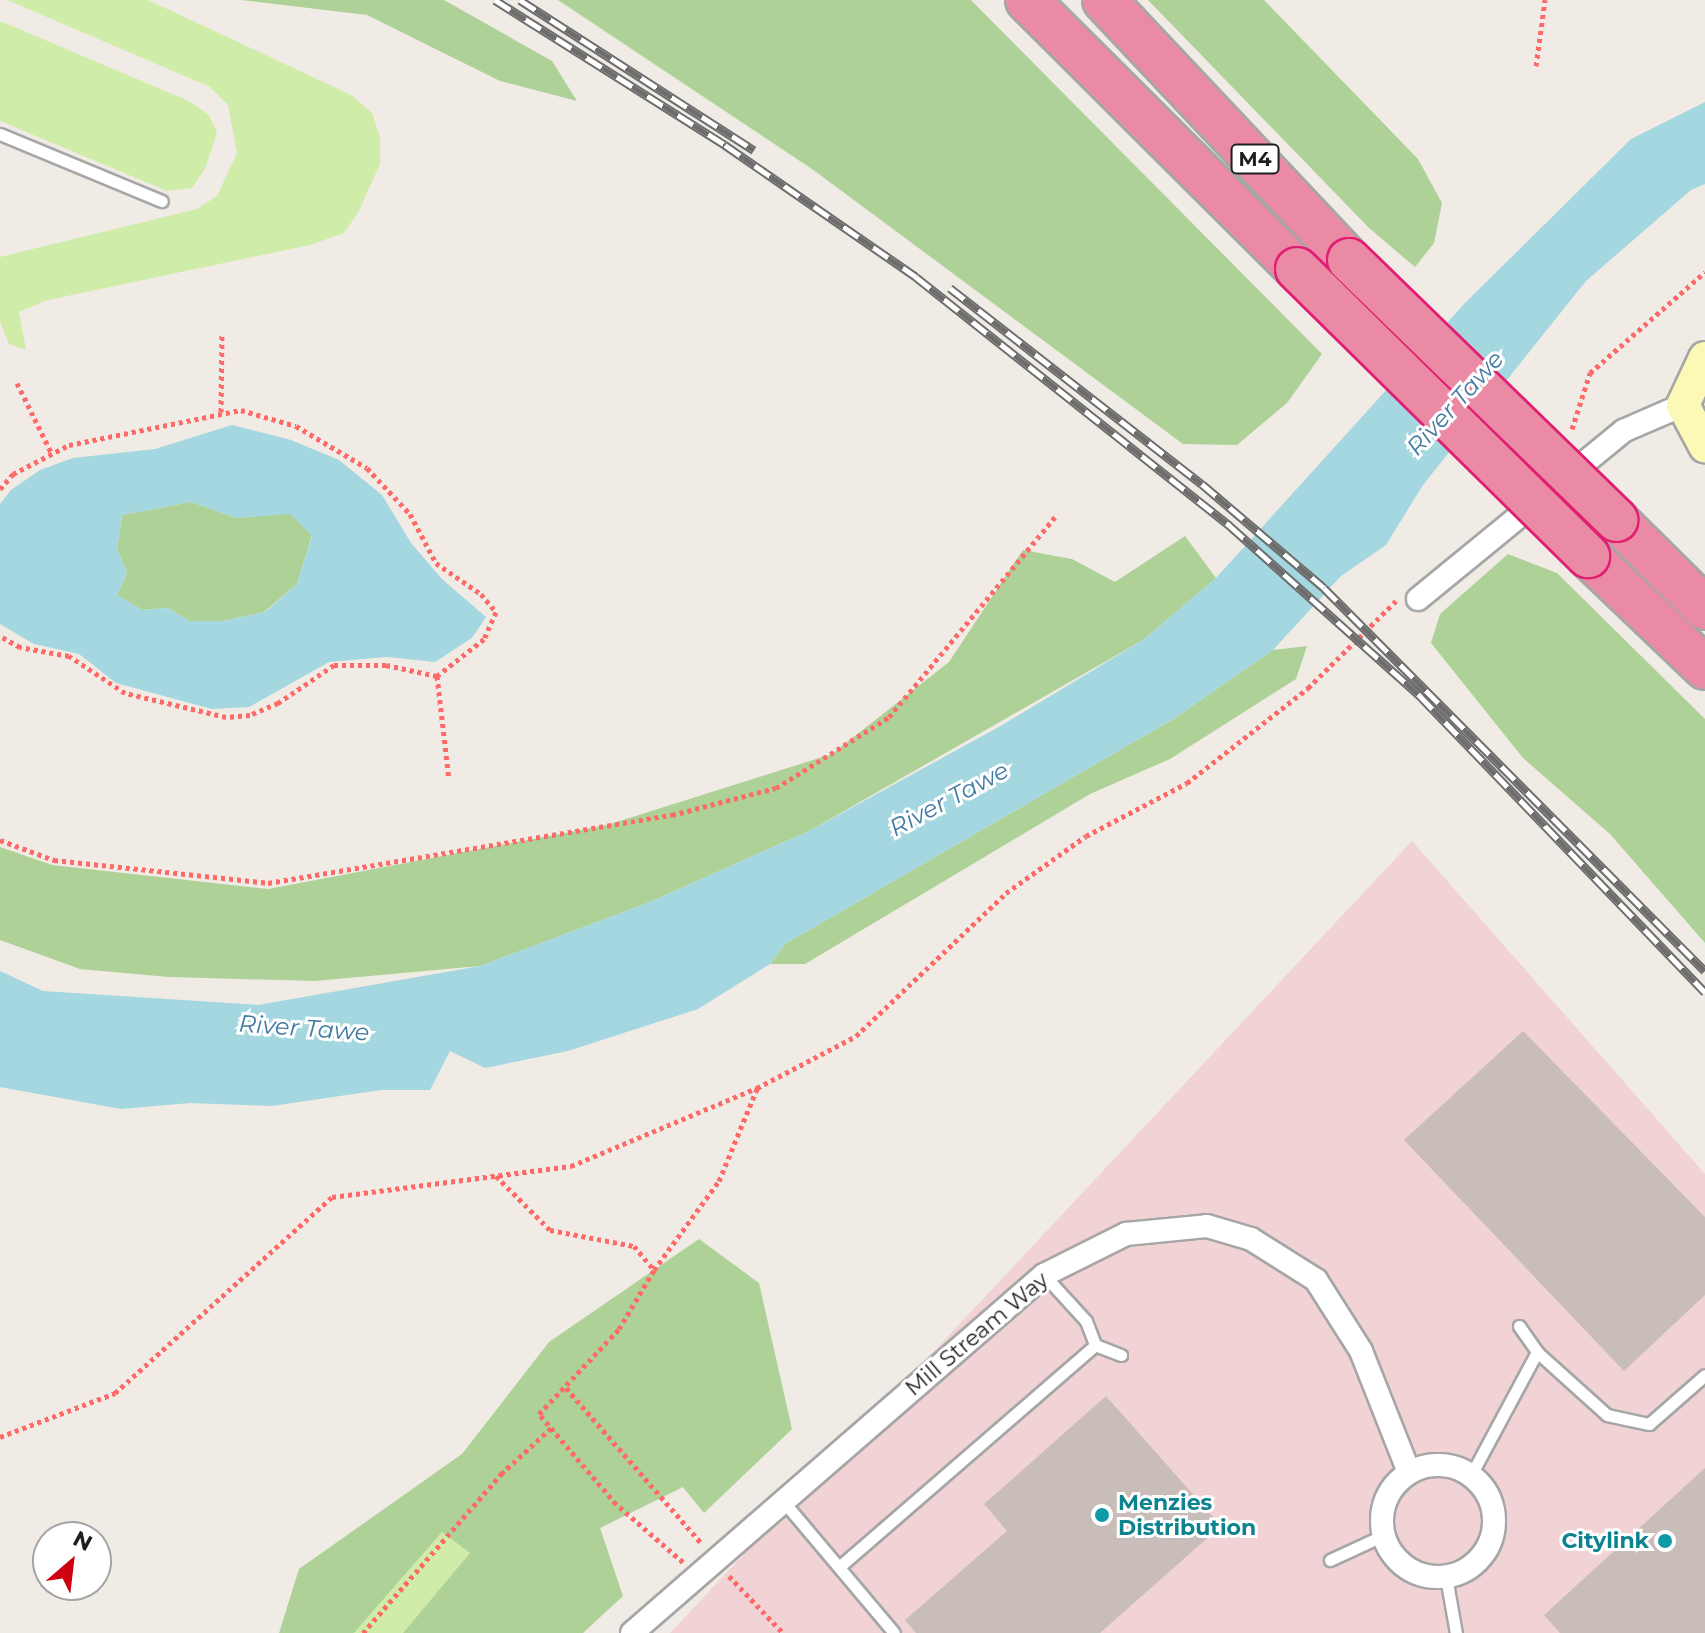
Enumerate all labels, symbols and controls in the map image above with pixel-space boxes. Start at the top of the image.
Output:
road number: M4 [1229,143,1281,175]
water label: River Tawe [1401,345,1509,461]
water label: River Tawe [884,756,1014,842]
water label: River Tawe [238,1009,370,1047]
street label: Mill Stream Way [900,1267,1054,1401]
place label: Menzies Distribution [1118,1489,1256,1540]
marker: Menzies Distribution [1093,1506,1111,1524]
north arrow [32,1521,112,1601]
text: N [68,1525,97,1557]
place label: Citylink [1561,1528,1649,1554]
marker: Citylink [1656,1532,1674,1550]

